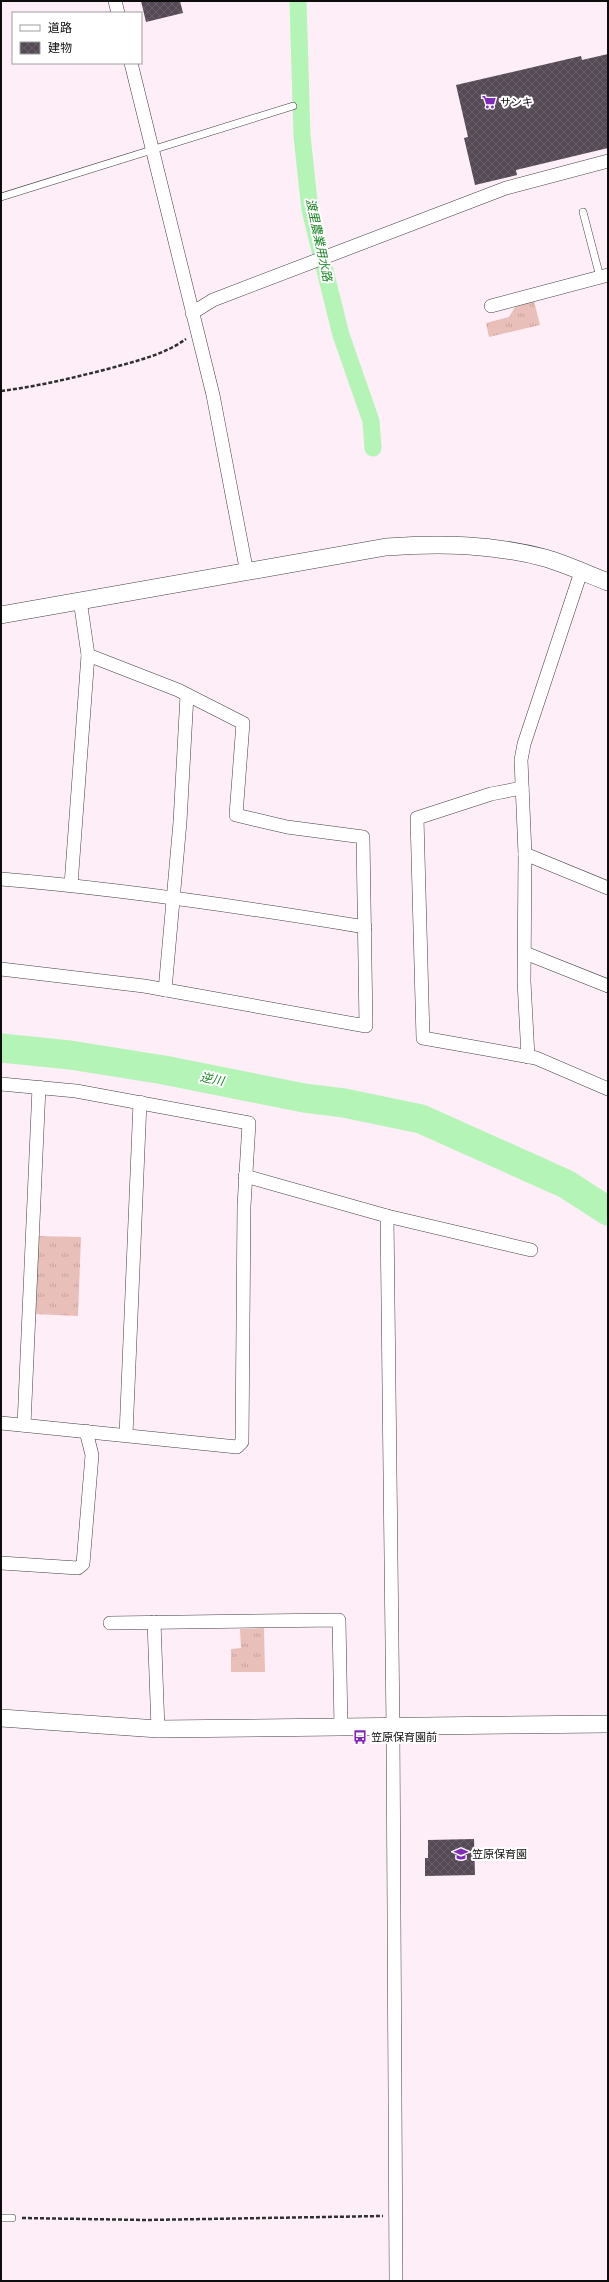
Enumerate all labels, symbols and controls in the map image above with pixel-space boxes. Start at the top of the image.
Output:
legend [12,12,142,64]
text: 道路 [48,21,72,35]
text: 建物 [48,41,72,55]
supermarket icon: サンキ [481,94,497,110]
place label: サンキ [500,96,533,108]
water label: 渡里農業用水路 [303,197,335,284]
water label: 逆川 [199,1070,227,1089]
bus stop icon: 笠原保育園前 [352,1729,368,1745]
place label: 笠原保育園前 [371,1731,437,1743]
school or university icon: 笠原保育園 [453,1846,469,1862]
place label: 笠原保育園 [472,1848,527,1860]

